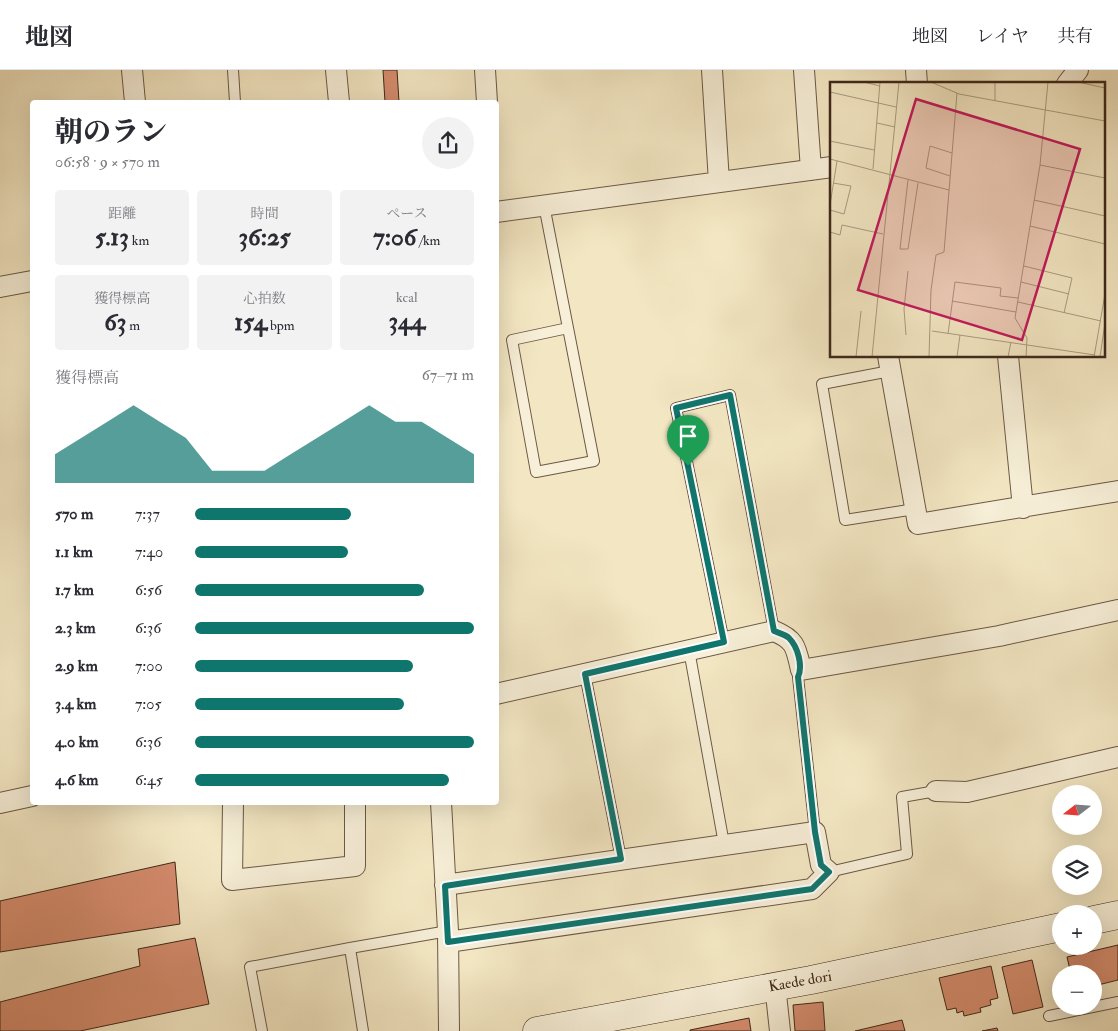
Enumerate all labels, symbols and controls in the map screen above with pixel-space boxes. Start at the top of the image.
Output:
text: 地図 [25,22,73,53]
text: 地図 [912,25,948,48]
text: レイヤ [976,25,1029,48]
text: 共有 [1057,25,1093,48]
inset map [830,82,1106,358]
text: 朝のラン [55,115,167,150]
button: share [422,117,474,169]
text: 06:58 · 9 × 570 m [55,152,160,172]
text: 距離 [108,205,136,222]
text: 時間 [250,205,278,222]
text: ペース [386,205,427,222]
text: 5.13 [95,222,129,253]
text: 36:25 [239,222,290,253]
text: 7:06 [373,222,416,253]
text: km [129,232,149,249]
text: /km [416,232,440,249]
text: kcal [396,289,418,306]
text: 獲得標高 [94,290,150,307]
text: 心拍数 [243,290,285,307]
text: 344 [389,306,425,337]
text: 63 [104,307,126,338]
text: 154 [234,307,267,338]
text: m [126,317,140,334]
text: bpm [267,317,295,334]
text: 67–71 m [422,365,474,385]
text: 獲得標高 [55,368,119,388]
pin [667,415,709,466]
icon: arrive [674,422,702,450]
text: 570 m [55,504,93,524]
text: 7:37 [135,504,160,524]
text: 1.1 km [55,542,93,562]
text: 7:40 [135,542,163,562]
text: 1.7 km [55,580,94,600]
text: 6:56 [135,580,162,600]
text: 2.3 km [55,618,96,638]
text: 6:36 [135,618,161,638]
text: 2.9 km [55,656,98,676]
text: 7:00 [135,656,163,676]
text: 3.4 km [55,694,97,714]
text: 7:05 [135,694,162,714]
text: 4.0 km [55,732,99,752]
text: 6:36 [135,732,161,752]
text: 4.6 km [55,770,99,790]
text: 6:45 [135,770,163,790]
north arrow [1052,785,1102,835]
map controls [1052,785,1102,1015]
button: layers [1052,845,1102,895]
button: + [1052,905,1102,955]
button: − [1052,965,1102,1015]
street label: Kaede dori [767,967,833,996]

